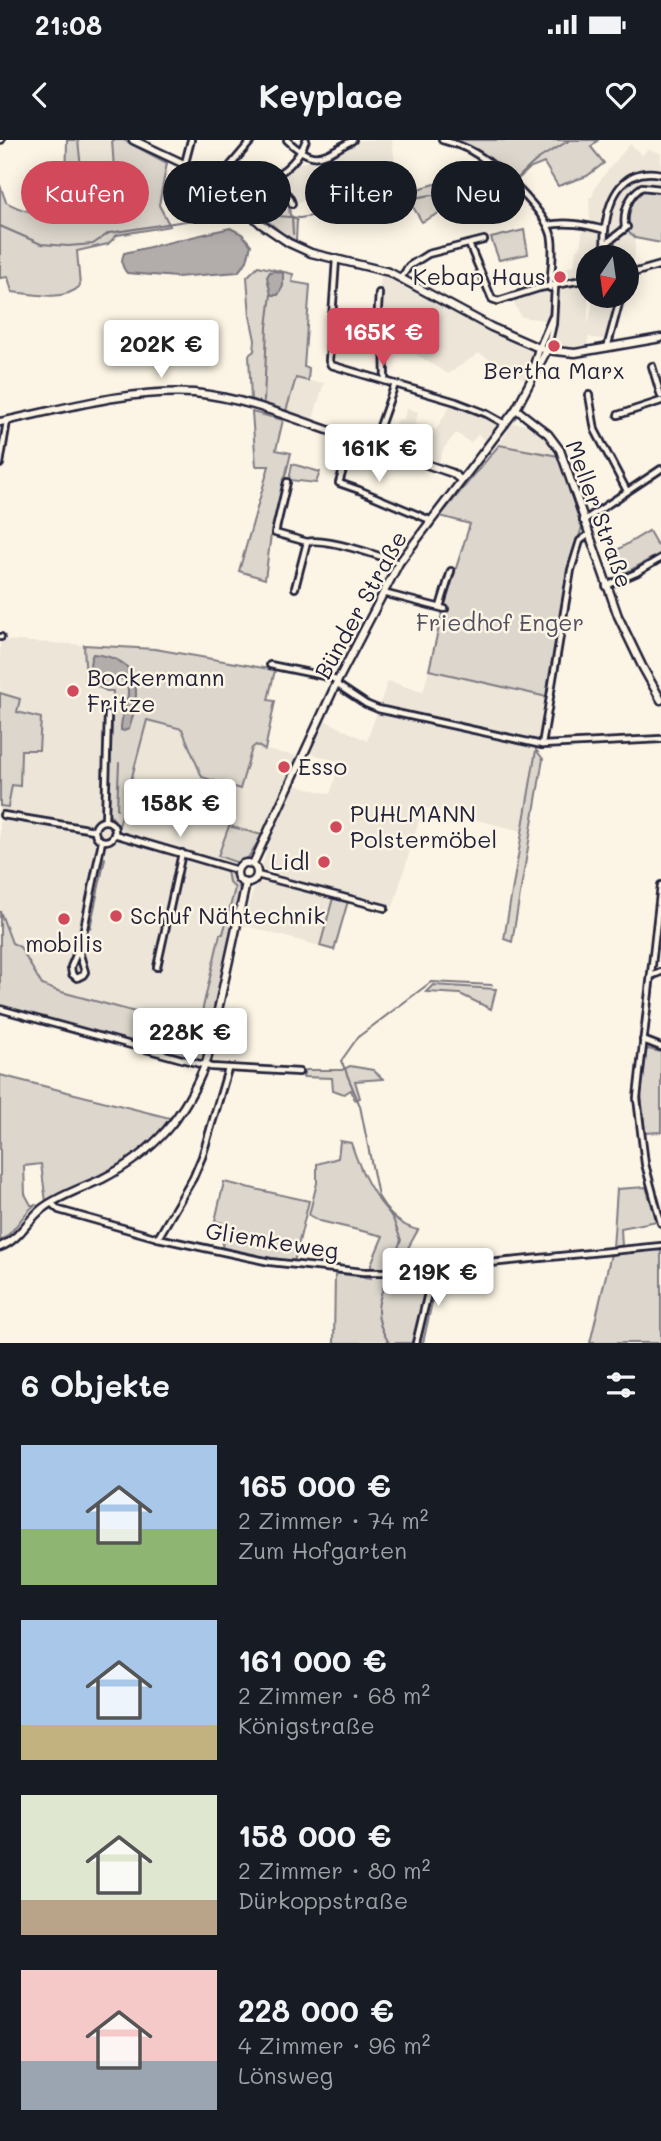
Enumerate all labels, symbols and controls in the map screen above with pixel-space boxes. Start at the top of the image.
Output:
text: 21:08 [35,8,102,42]
text: Keyplace [258,74,403,116]
icon: back [21,76,59,114]
icon: heart [602,76,640,114]
chip: Kaufen [21,161,149,224]
chip: Mieten [163,161,291,224]
chip: Filter [305,161,417,224]
chip: Neu [431,161,525,224]
north arrow [576,245,639,308]
map controls [576,245,639,308]
place label: Kebap Haus [413,261,546,291]
marker: Kebap Haus [552,269,568,285]
pin: 165K € [326,308,440,368]
text: 165K € [343,316,423,346]
pin: 202K € [104,320,218,380]
text: 202K € [120,328,202,358]
marker: Bertha Marx [546,338,562,354]
place label: Bertha Marx [484,355,624,385]
pin: 161K € [322,424,436,484]
text: 161K € [341,432,417,462]
street label: Meller Straße [559,436,641,592]
street label: Bünder Straße [307,525,413,684]
park label: Friedhof Enger [416,607,584,637]
place label: Bockermann Fritze [87,662,225,718]
marker: Bockermann Fritze [65,683,81,699]
place label: Esso [298,751,347,781]
marker: Esso [276,759,292,775]
pin: 158K € [123,780,237,839]
text: 158K € [140,787,220,817]
place label: PUHLMANN Polstermöbel [350,798,497,854]
marker: PUHLMANN Polstermöbel [328,819,344,835]
place label: Lidl [271,846,310,876]
marker: Lidl [316,854,332,870]
place label: Schuf Nähtechnik [130,900,325,930]
marker: Schuf Nähtechnik [108,908,124,924]
marker: mobilis [56,911,72,927]
place label: mobilis [25,928,103,958]
pin: 228K € [133,1009,247,1068]
text: 228K € [149,1016,231,1046]
street label: Gliemkeweg [203,1215,341,1265]
pin: 219K € [381,1248,495,1308]
text: 219K € [399,1256,477,1286]
text: 6 Objekte [21,1365,170,1405]
icon: filters [602,1366,640,1404]
text: 165 000 € [238,1465,391,1505]
icon: home [77,1473,161,1557]
text: 2 Zimmer · 74 m² [238,1505,429,1535]
text: Zum Hofgarten [238,1535,407,1565]
text: 161 000 € [238,1640,387,1680]
icon: home [77,1648,161,1732]
text: 2 Zimmer · 68 m² [238,1680,430,1710]
text: Königstraße [238,1710,375,1740]
text: 158 000 € [238,1815,391,1855]
icon: home [77,1823,161,1907]
text: 2 Zimmer · 80 m² [238,1855,430,1885]
text: Dürkoppstraße [238,1885,408,1915]
text: 228 000 € [238,1990,394,2030]
icon: home [77,1998,161,2082]
text: 4 Zimmer · 96 m² [238,2030,430,2060]
text: Lönsweg [238,2060,333,2090]

